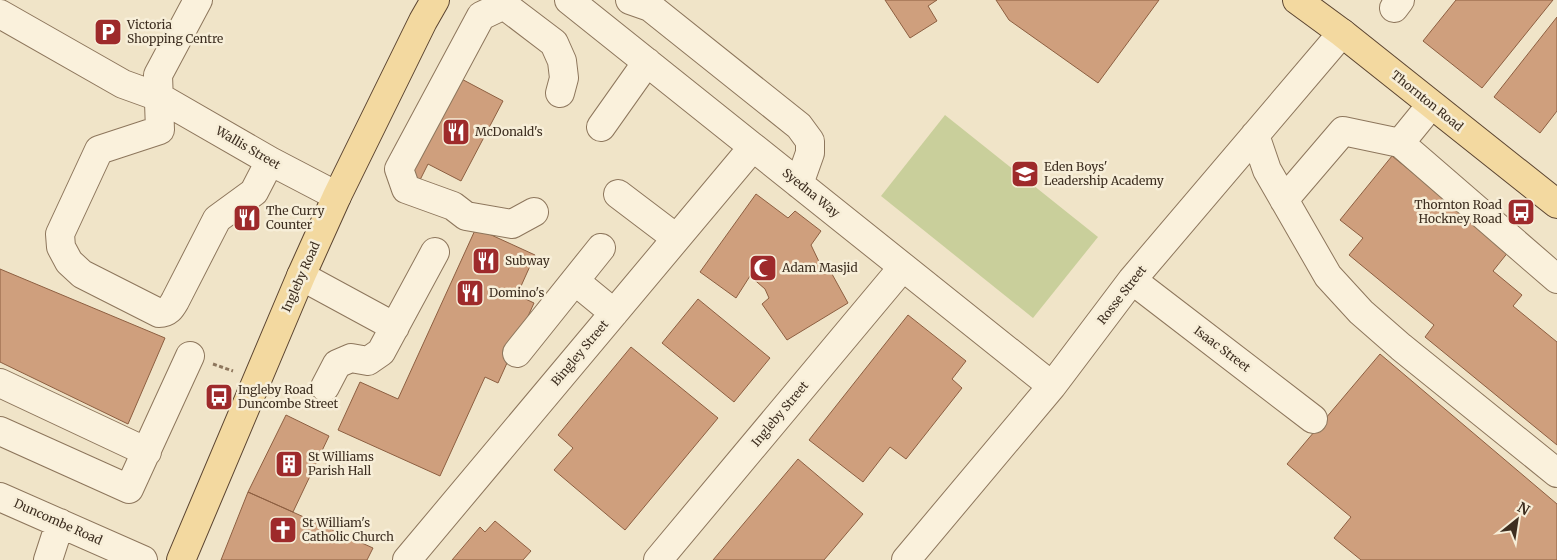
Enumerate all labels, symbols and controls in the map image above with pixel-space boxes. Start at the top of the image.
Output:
parking icon: Victoria Shopping Centre [93,17,123,47]
place label: Victoria Shopping Centre [126,17,223,46]
street label: Thornton Road [1388,67,1466,134]
restaurant icon: McDonald's [441,117,471,147]
street label: Wallis Street [212,122,284,172]
place label: McDonald's [475,124,543,139]
school or university icon: Eden Boys' Leadership Academy [1010,159,1040,189]
place label: Eden Boys' Leadership Academy [1044,159,1164,188]
street label: Syedna Way [780,165,843,220]
place label: Thornton Road Hockney Road [1414,197,1502,226]
bus stop icon: Thornton Road Hockney Road [1506,197,1536,227]
restaurant icon: The Curry Counter [232,203,262,233]
place label: The Curry Counter [266,203,325,232]
street label: Ingleby Road [278,239,323,314]
restaurant icon: Subway [471,246,501,276]
place label: Subway [505,253,550,268]
mosque icon: Adam Masjid [748,253,778,283]
place label: Adam Masjid [781,260,858,275]
street label: Rosse Street [1094,262,1149,327]
restaurant icon: Domino's [455,278,485,308]
place label: Domino's [489,285,544,300]
street label: Bingley Street [548,317,612,389]
street label: Isaac Street [1191,323,1254,375]
street label: Ingleby Street [748,378,811,449]
bus stop icon: Ingleby Road Duncombe Street [204,382,234,412]
place label: Ingleby Road Duncombe Street [238,382,339,411]
building icon: St Williams Parish Hall [274,449,304,479]
place label: St Williams Parish Hall [308,449,374,478]
street label: Duncombe Road [12,495,105,548]
north arrow [1492,495,1542,545]
text: N [1514,498,1533,519]
church icon: St William's Catholic Church [268,515,298,545]
place label: St William's Catholic Church [302,515,394,544]

